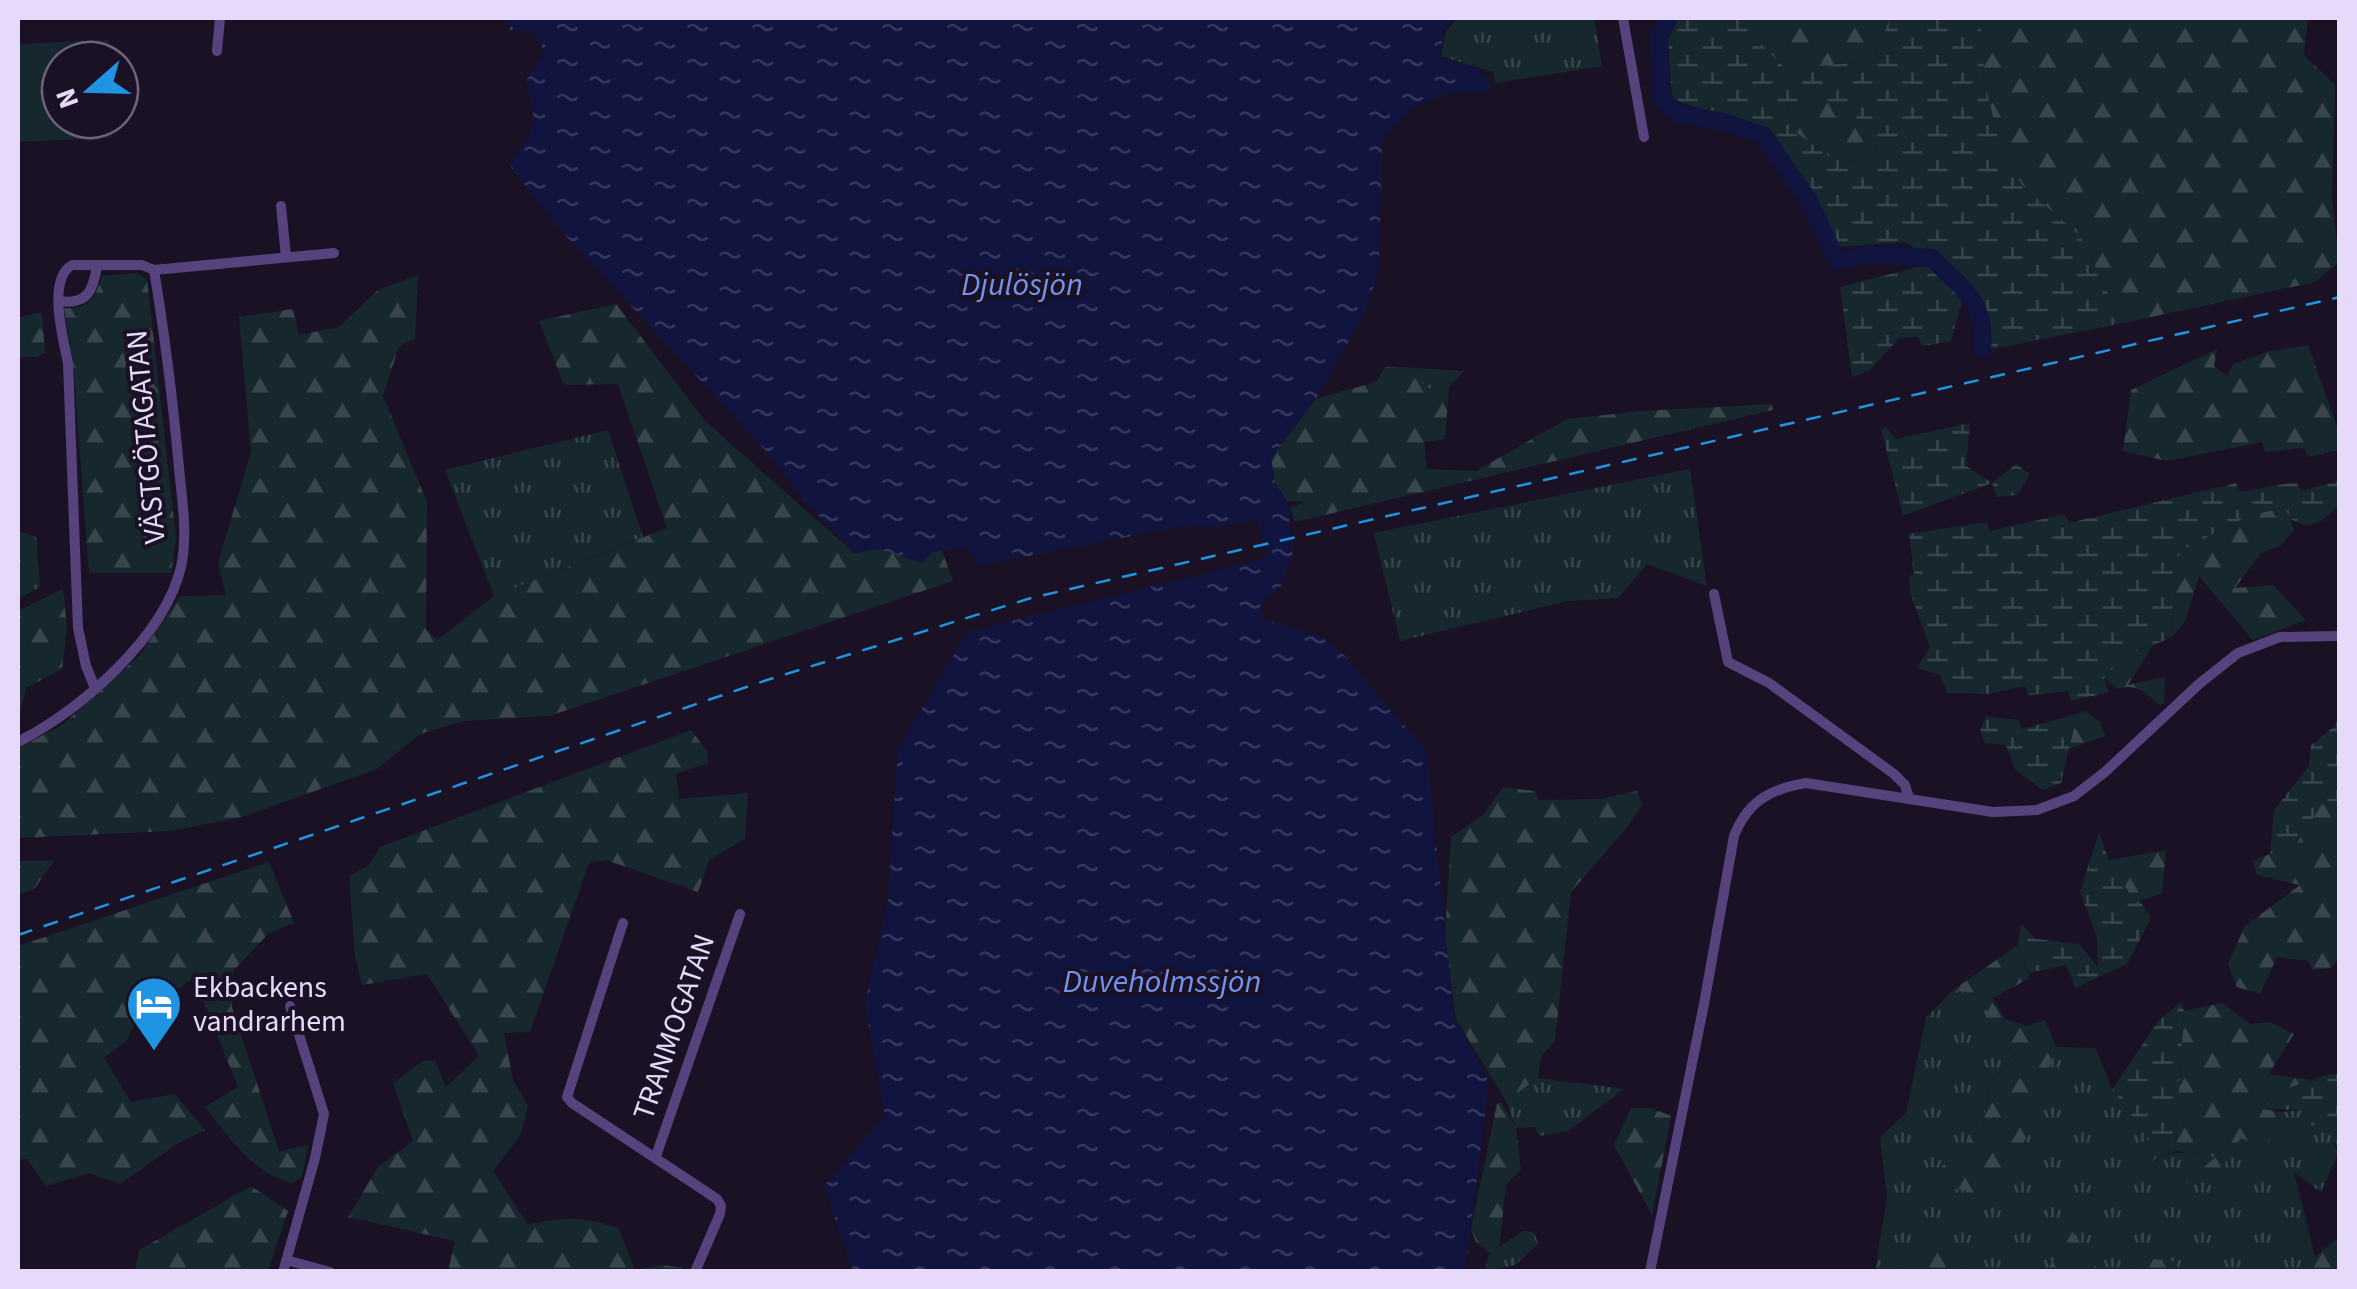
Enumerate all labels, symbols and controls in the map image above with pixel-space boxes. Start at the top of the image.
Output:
north arrow [40,40,140,140]
text: N [45,83,89,114]
water label: Djulösjön [961,262,1083,308]
street label: VÄSTGÖTAGATAN [115,328,177,546]
street label: TRANMOGATAN [622,928,726,1126]
water label: Duveholmssjön [1063,959,1261,1005]
place label: Ekbackens vandrarhem [193,966,346,1043]
hotel icon: Ekbackens vandrarhem [124,974,184,1053]

